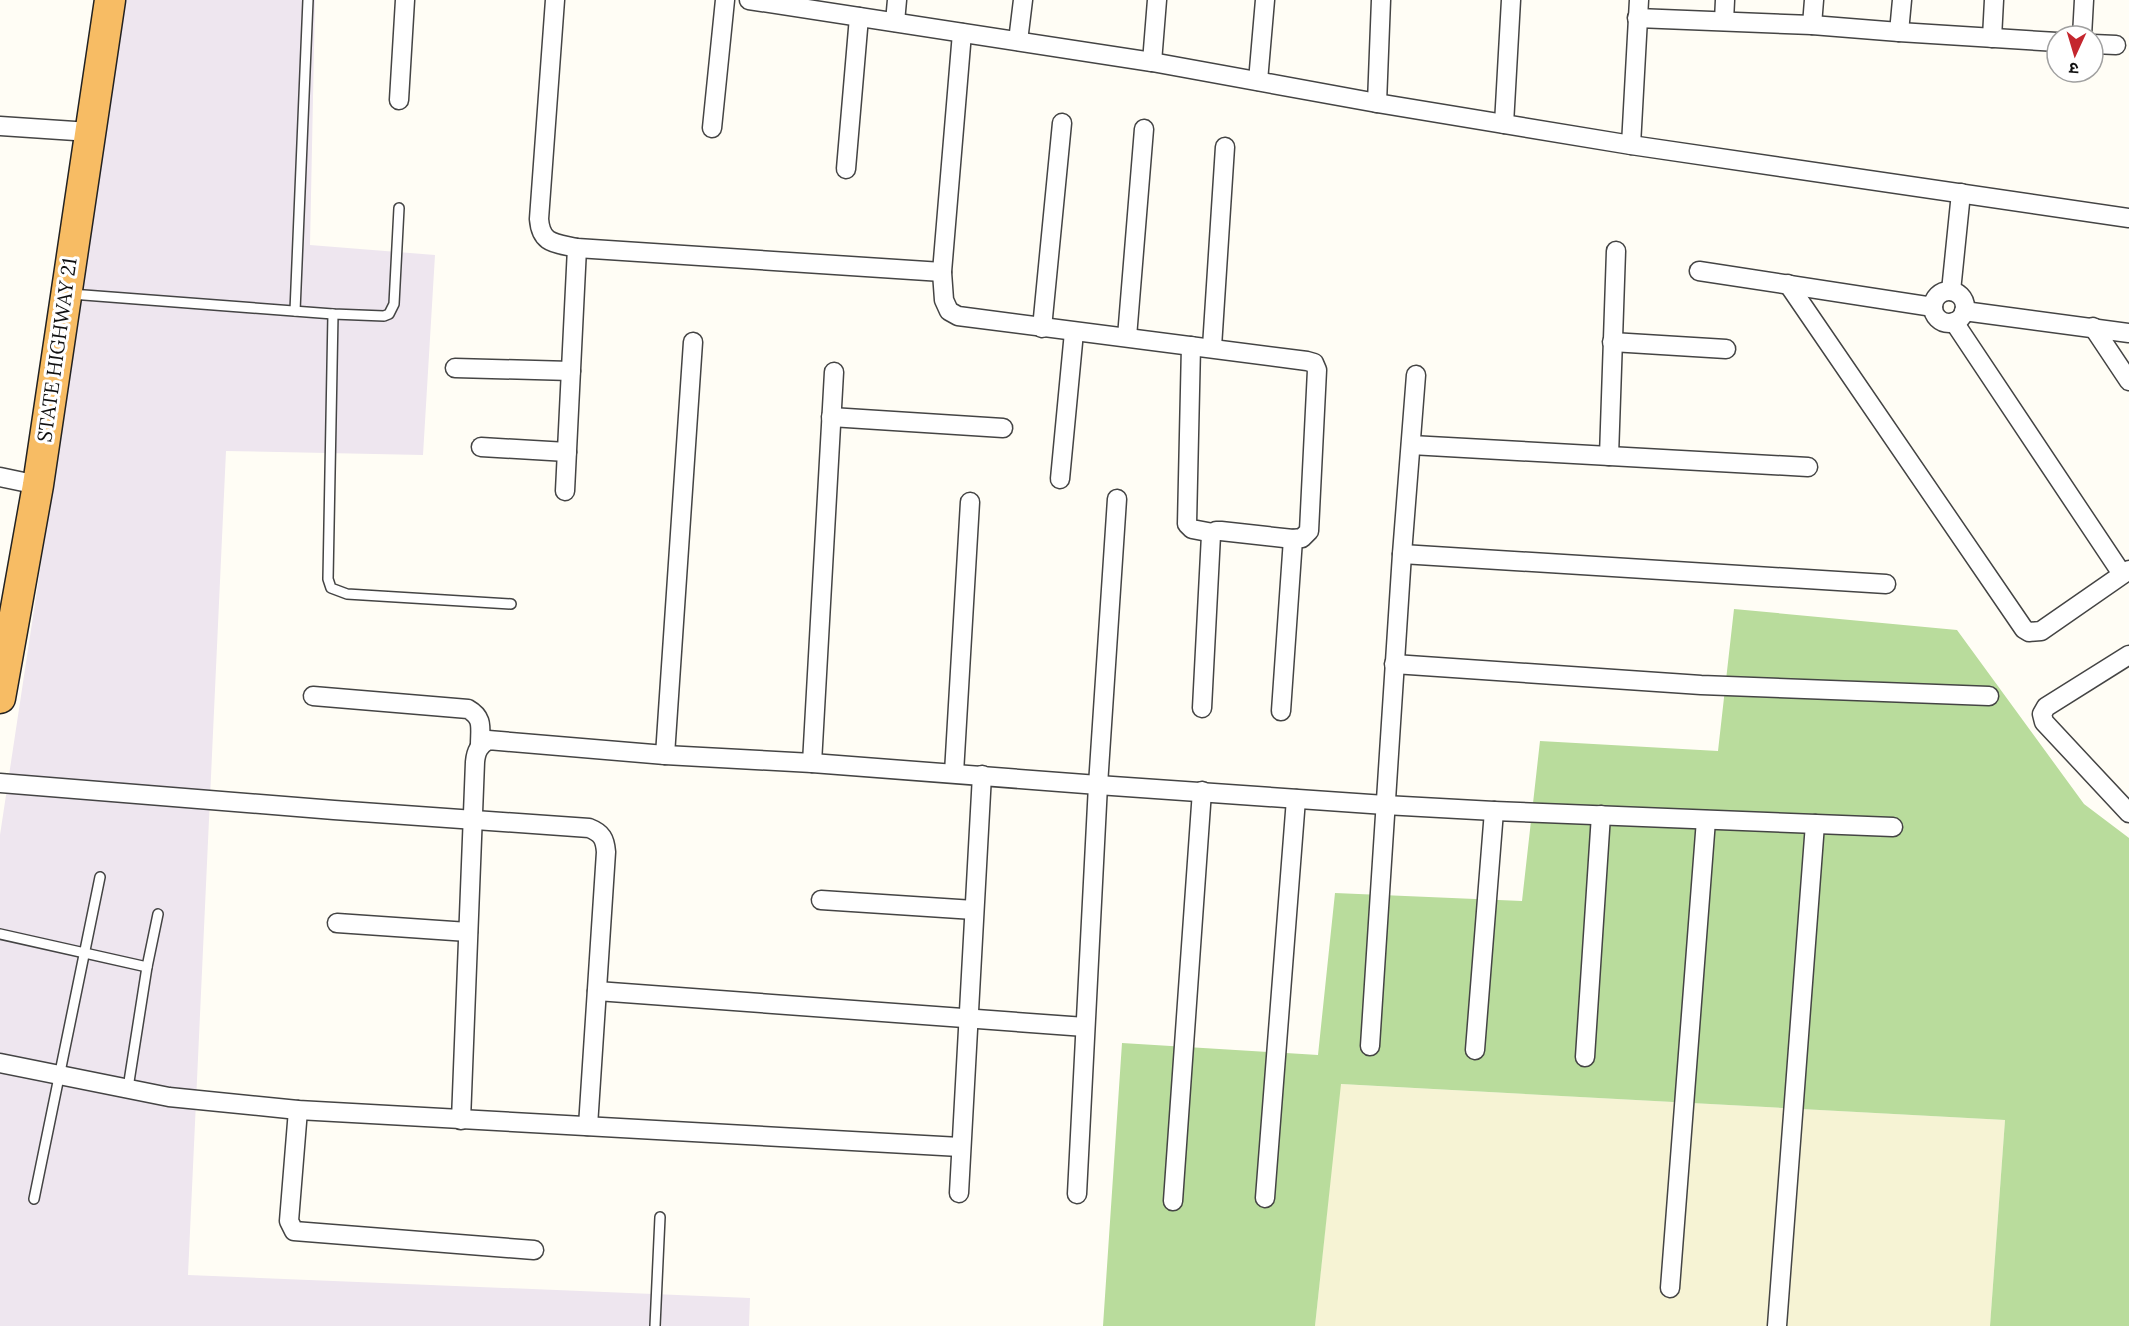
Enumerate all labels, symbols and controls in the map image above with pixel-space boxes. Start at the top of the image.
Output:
north arrow [2045,24,2105,84]
text: उ [2068,59,2079,79]
street label: STATE HIGHWAY 21 [31,256,82,444]

